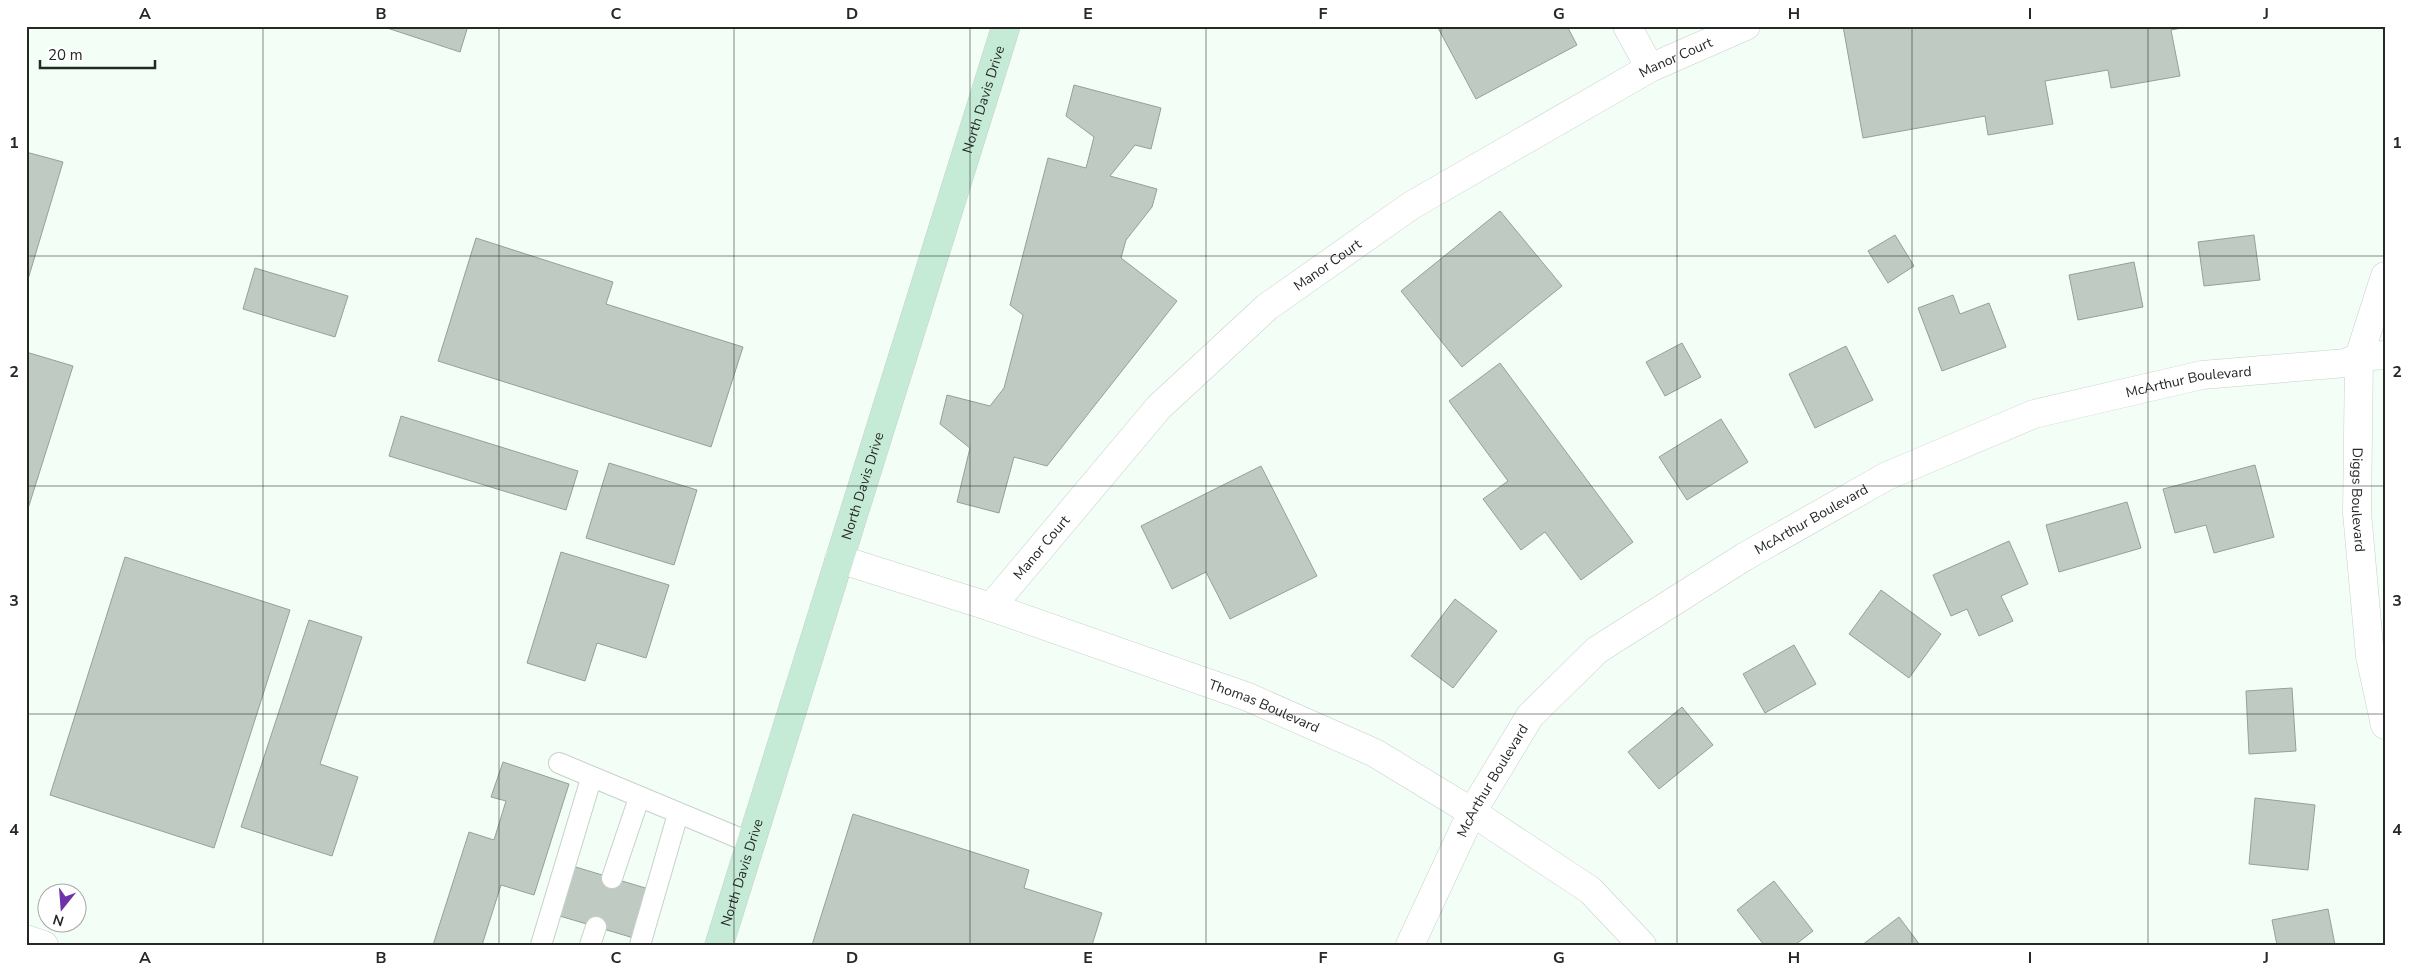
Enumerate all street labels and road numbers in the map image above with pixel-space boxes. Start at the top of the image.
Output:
street label: Manor Court [1635,33,1716,82]
street label: North Davis Drive [958,43,1009,156]
street label: Manor Court [1290,235,1365,295]
street label: McArthur Boulevard [2124,362,2252,402]
street label: North Davis Drive [837,430,889,542]
street label: Diggs Boulevard [2347,447,2370,553]
street label: McArthur Boulevard [1751,480,1872,559]
street label: Manor Court [1009,511,1074,584]
street label: Thomas Boulevard [1206,675,1322,737]
street label: McArthur Boulevard [1453,721,1533,840]
street label: North Davis Drive [716,816,768,929]

